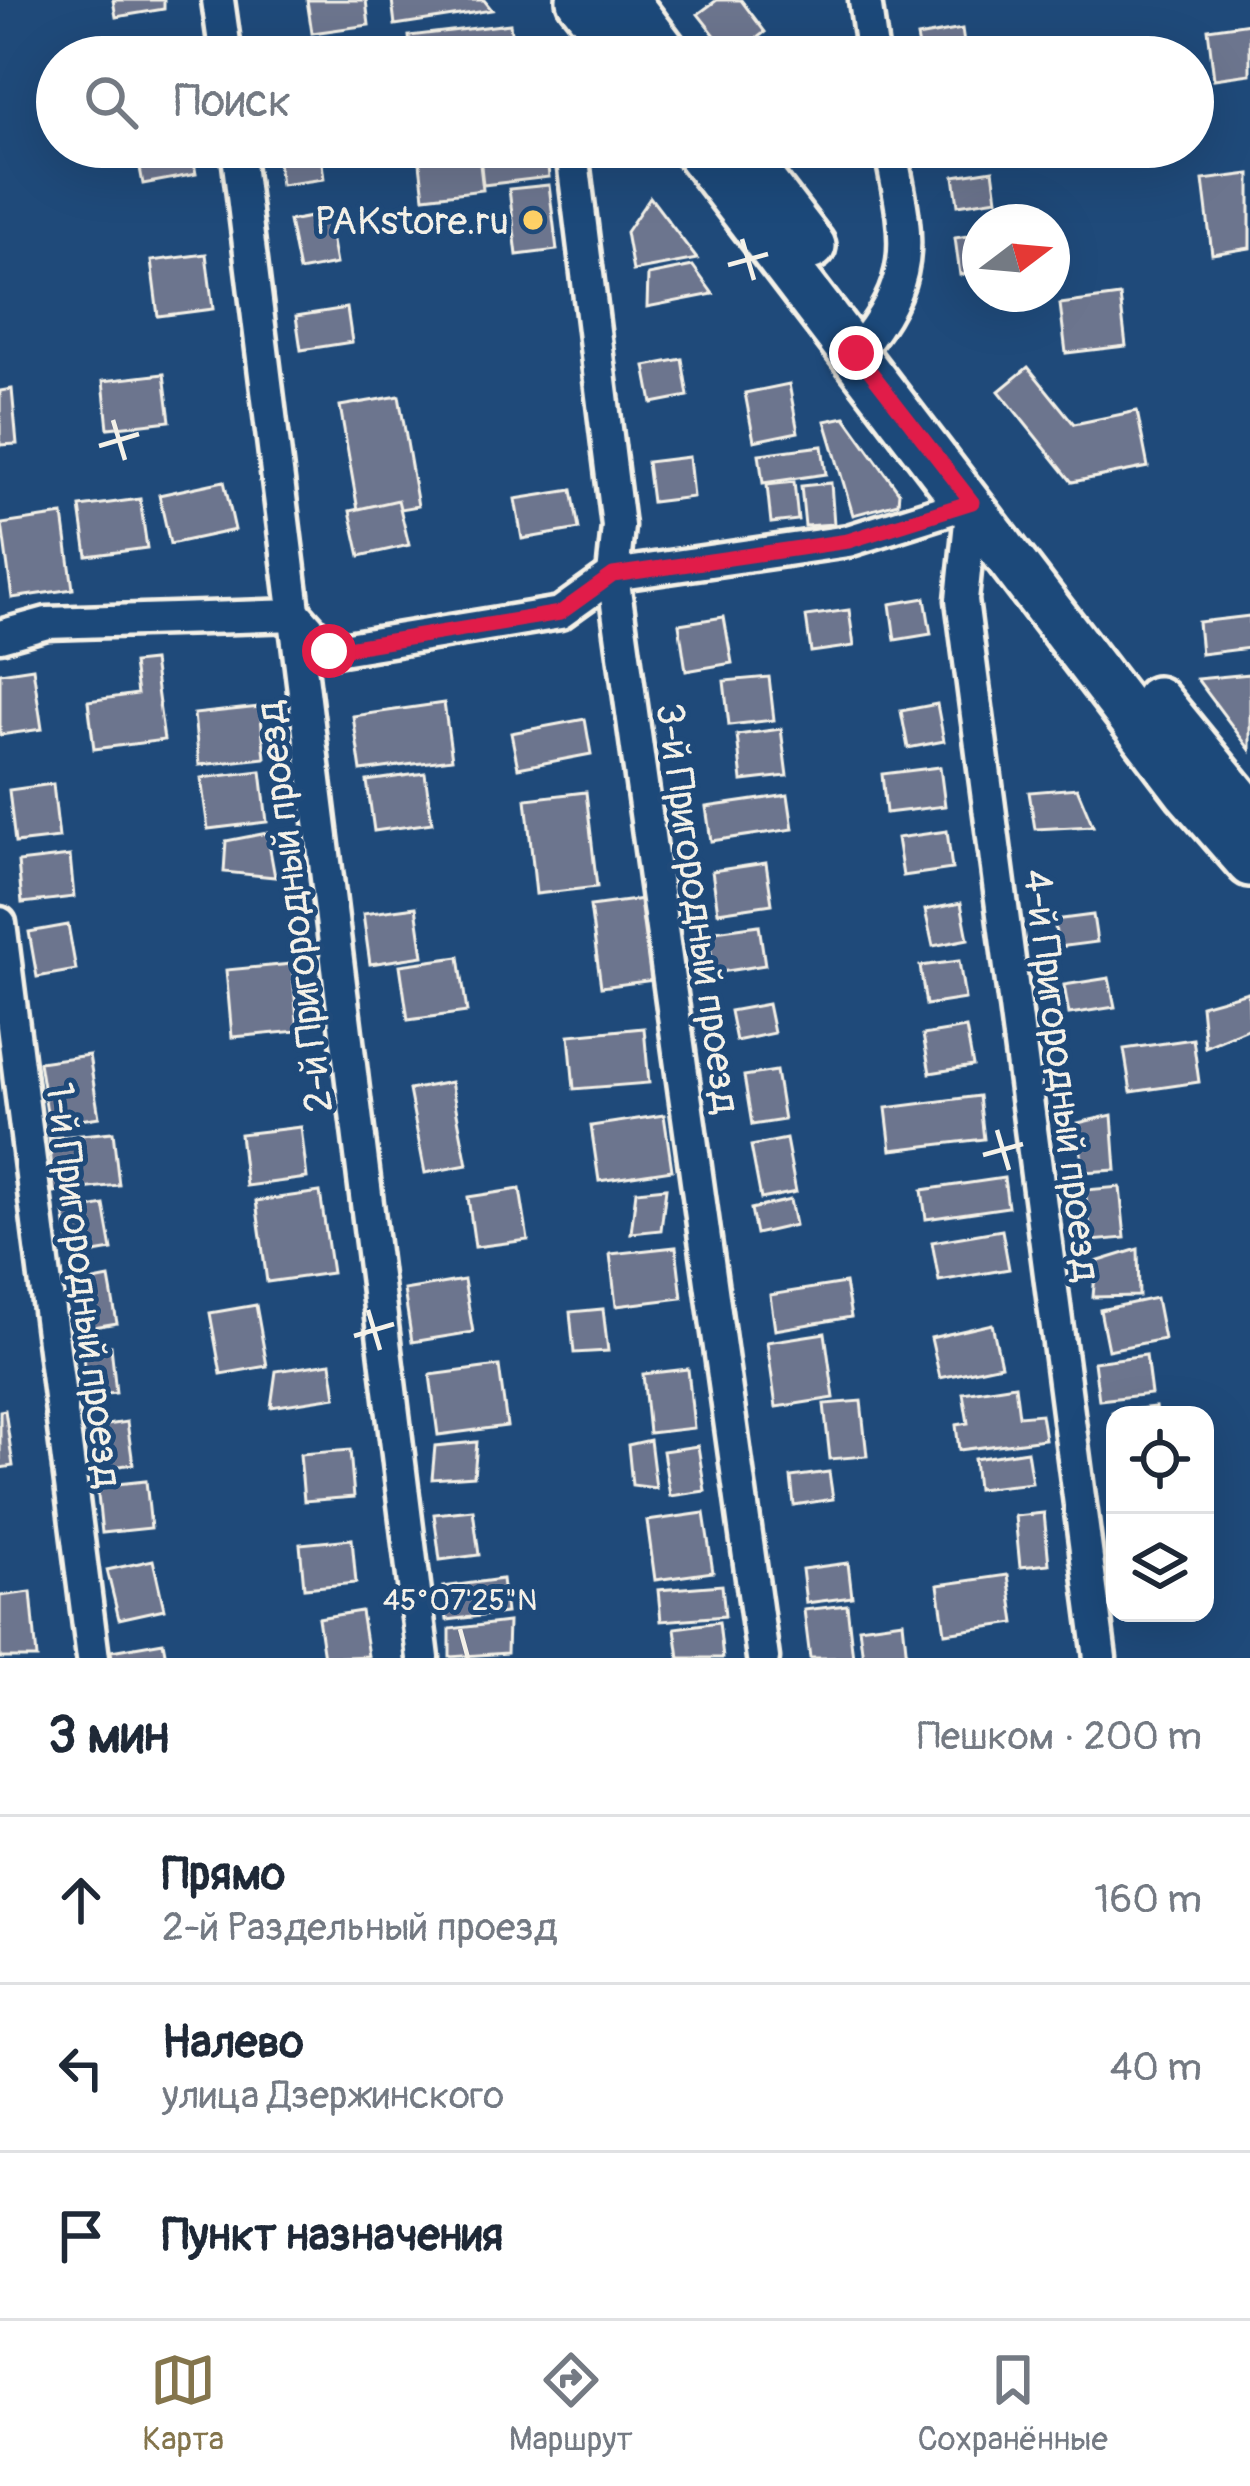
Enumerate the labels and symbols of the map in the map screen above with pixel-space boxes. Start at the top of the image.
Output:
place label: PAKstore.ru [314,197,509,246]
north arrow [962,204,1070,312]
marker: PAKstore.ru [520,207,546,233]
route end [829,326,883,380]
route start [302,624,356,678]
street label: 2-й Пригородный проезд [245,698,344,1115]
street label: 3-й Пригородный проезд [644,700,751,1117]
street label: 4-й Пригородный проезд [1012,866,1111,1285]
street label: 1-й Пригородный проезд [34,1080,133,1491]
text: 45°07'25"N [383,1582,537,1619]

